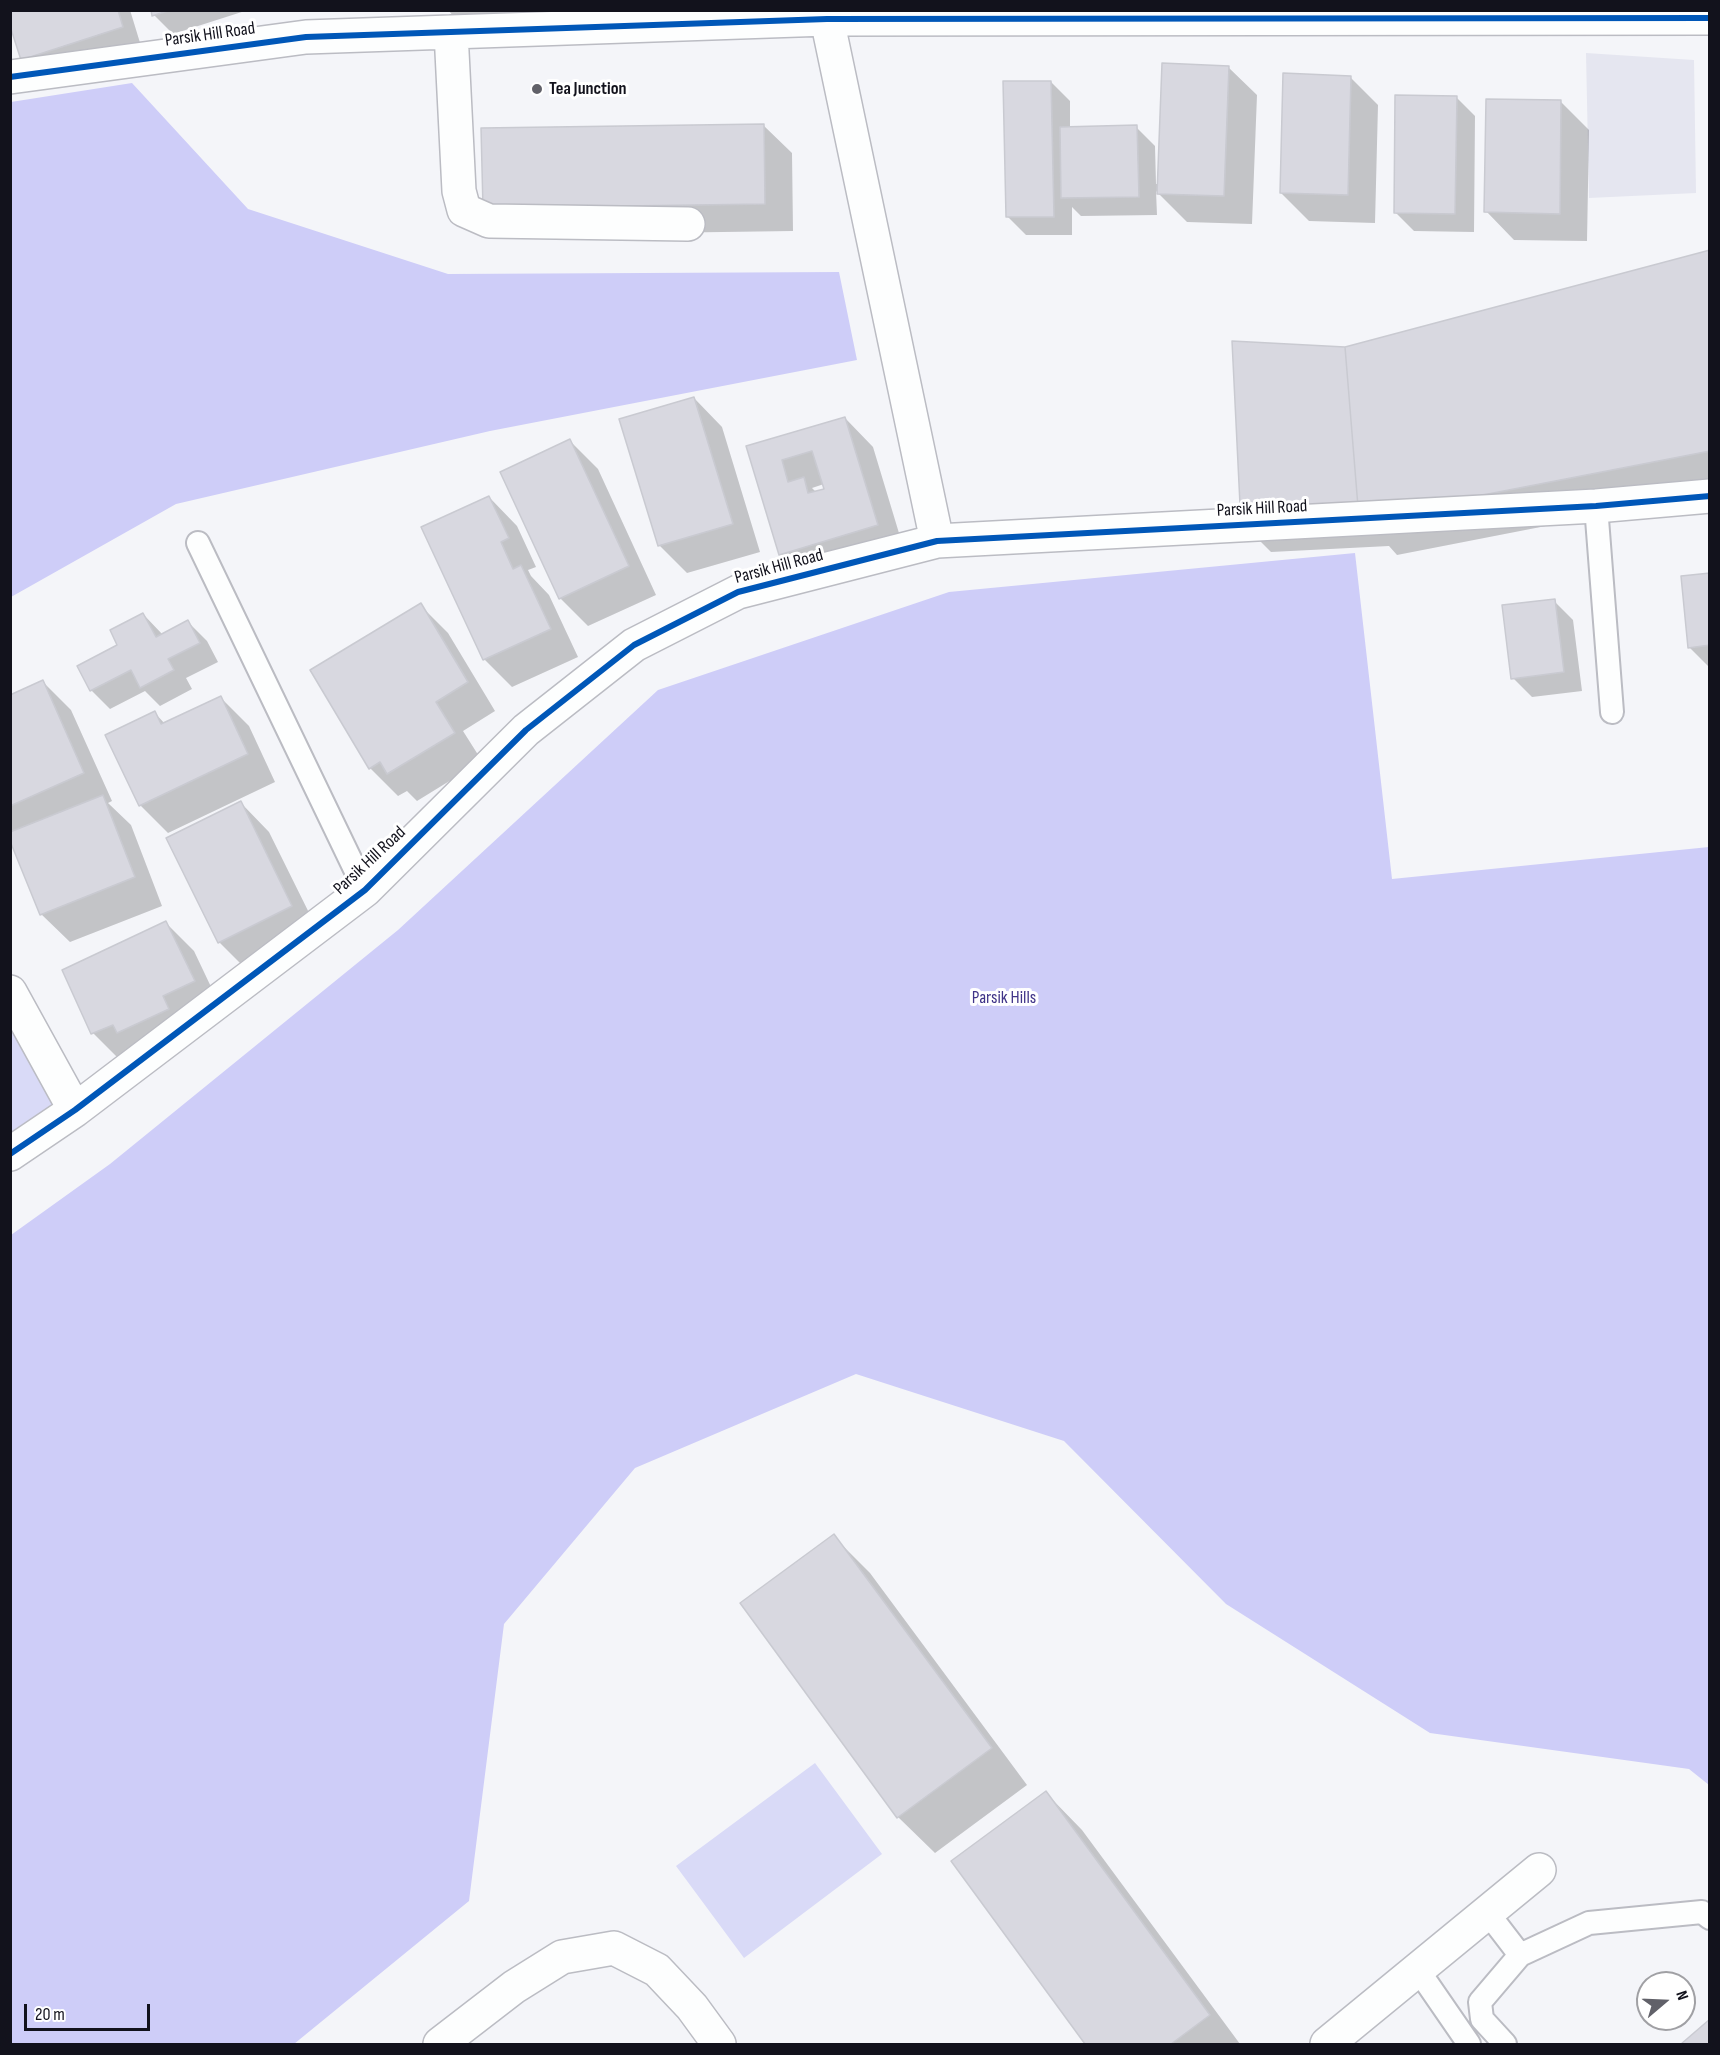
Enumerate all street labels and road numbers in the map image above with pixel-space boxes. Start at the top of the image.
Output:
street label: Parsik Hill Road [164,18,256,52]
street label: Parsik Hill Road [1216,496,1308,522]
street label: Parsik Hill Road [732,545,826,589]
street label: Parsik Hill Road [329,822,411,900]

